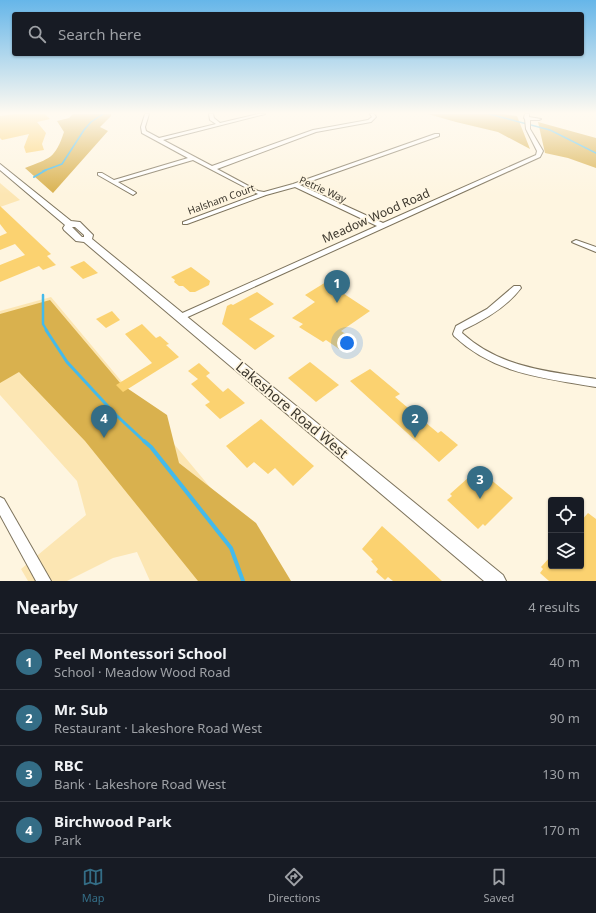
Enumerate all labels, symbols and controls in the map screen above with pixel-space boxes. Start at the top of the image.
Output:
search box [12,12,584,56]
icon: search [26,23,48,45]
text: Search here [58,24,141,44]
street label: Petrie Way [297,172,350,206]
street label: Halsham Court [186,180,257,218]
street label: Meadow Wood Road [319,184,432,247]
pin: 1 [324,270,350,303]
your location [337,333,357,353]
street label: Lakeshore Road West [232,357,352,462]
pin: 4 [91,405,117,438]
pin: 2 [402,405,428,438]
pin: 3 [467,466,493,499]
map controls [548,497,584,569]
button: locate [548,497,584,533]
button: layers [548,533,584,569]
text: Nearby [16,596,78,619]
text: 4 results [528,598,580,616]
text: Peel Montessori School [54,643,227,663]
text: 1 [25,653,33,671]
text: 40 m [550,653,580,671]
text: School · Meadow Wood Road [54,663,231,681]
text: Mr. Sub [54,699,108,719]
text: 2 [25,709,33,727]
text: 90 m [550,709,580,727]
text: Restaurant · Lakeshore Road West [54,719,262,737]
text: RBC [54,755,83,775]
text: 3 [25,765,33,783]
text: 130 m [542,765,580,783]
text: Bank · Lakeshore Road West [54,775,226,793]
text: Birchwood Park [54,811,172,831]
text: 4 [25,821,33,839]
text: 170 m [542,821,580,839]
text: Park [54,831,81,849]
tab: Map [82,866,105,905]
tab: Directions [268,866,320,905]
tab: Saved [484,866,514,905]

